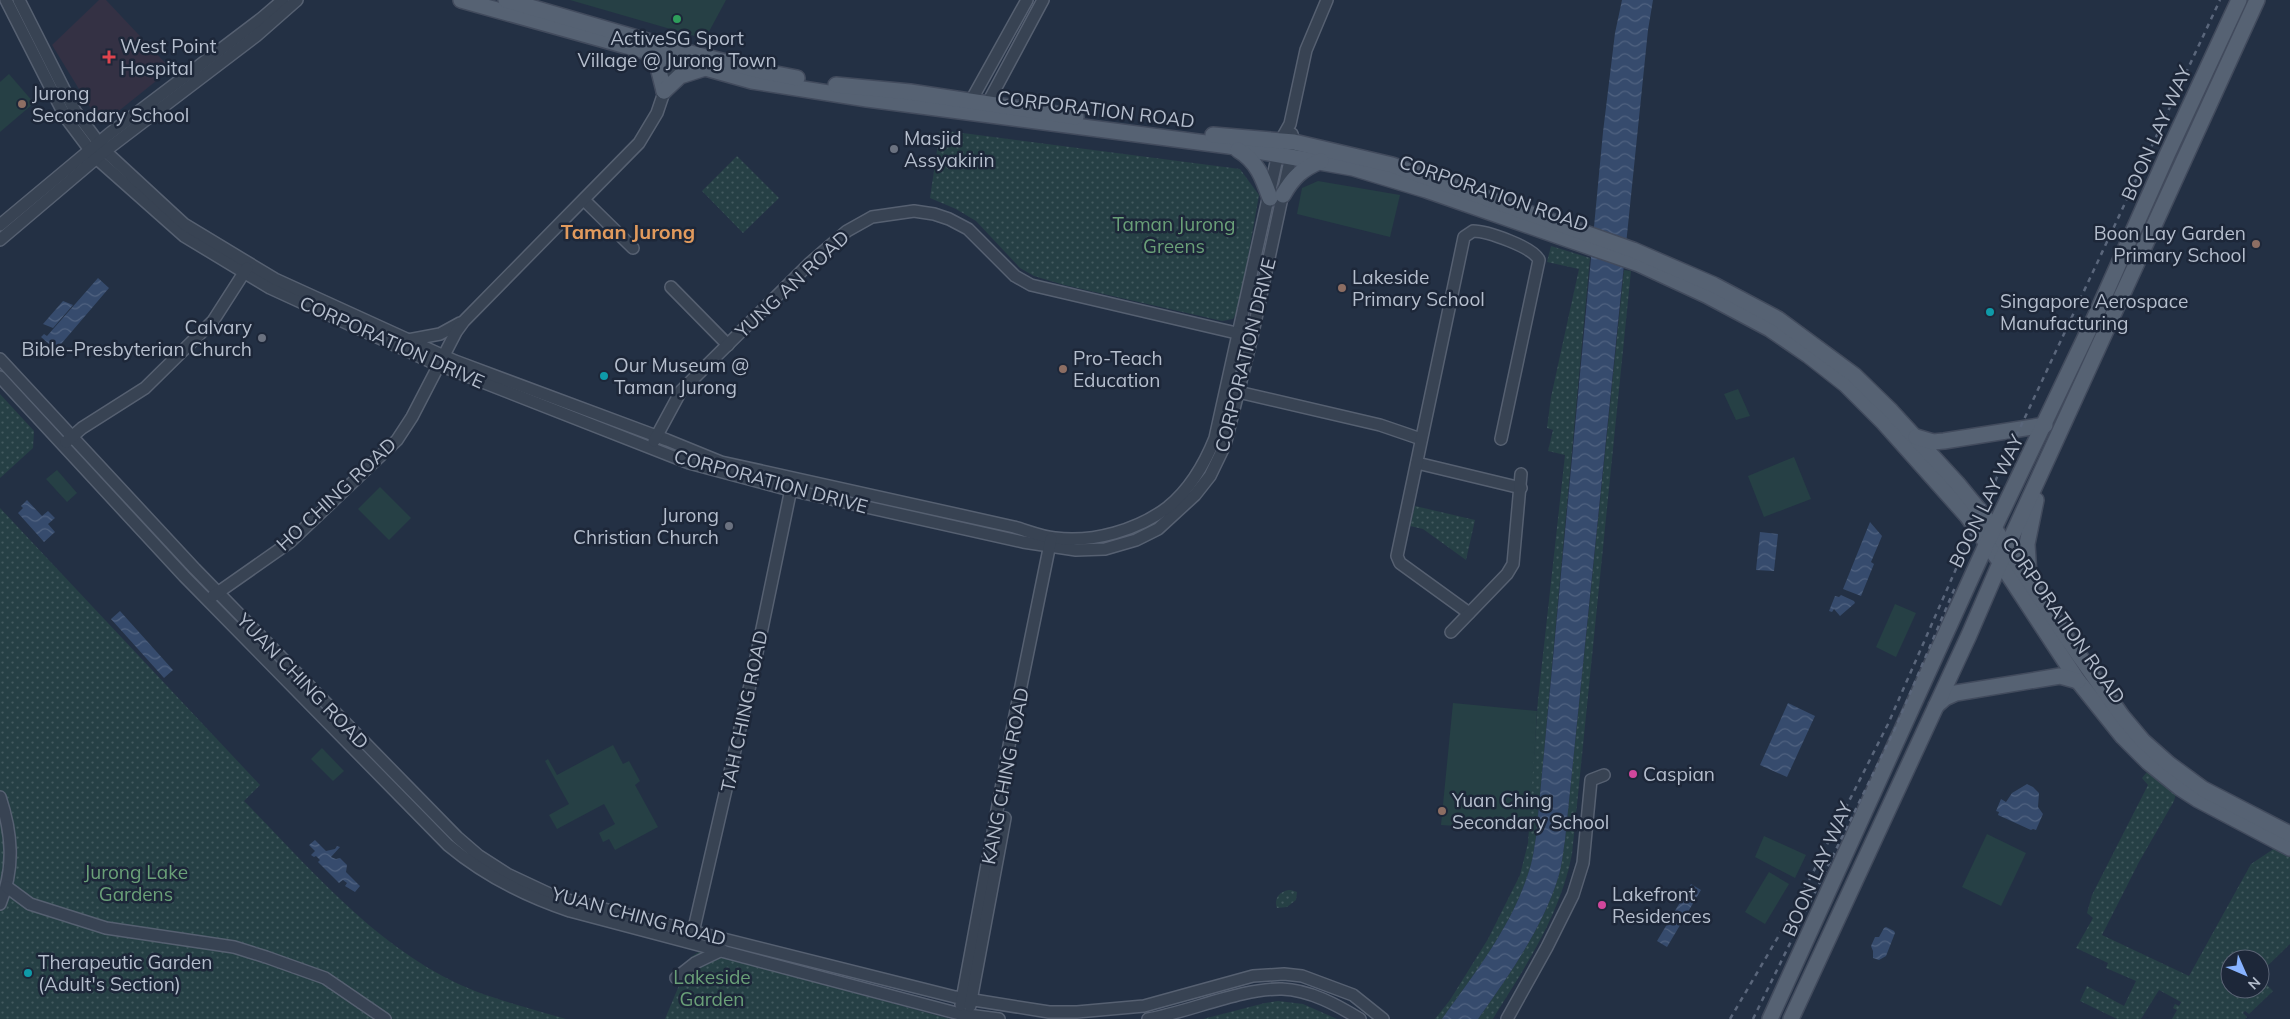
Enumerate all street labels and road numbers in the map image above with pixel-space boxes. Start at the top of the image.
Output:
street label: BOON LAY WAY [2116,61,2197,204]
street label: CORPORATION ROAD [996,85,1196,133]
street label: CORPORATION ROAD [1396,149,1592,237]
street label: YUNG AN ROAD [729,225,854,344]
street label: CORPORATION DRIVE [1209,255,1281,455]
street label: CORPORATION DRIVE [296,290,488,394]
street label: BOON LAY WAY [1943,430,2029,571]
street label: HO CHING ROAD [271,432,401,556]
street label: CORPORATION DRIVE [671,444,871,518]
street label: CORPORATION ROAD [1997,532,2131,708]
street label: YUAN CHING ROAD [231,607,374,754]
street label: TAH CHING ROAD [715,628,773,794]
street label: KANG CHING ROAD [976,686,1034,866]
street label: BOON LAY WAY [1777,797,1858,940]
street label: YUAN CHING ROAD [548,881,729,951]

